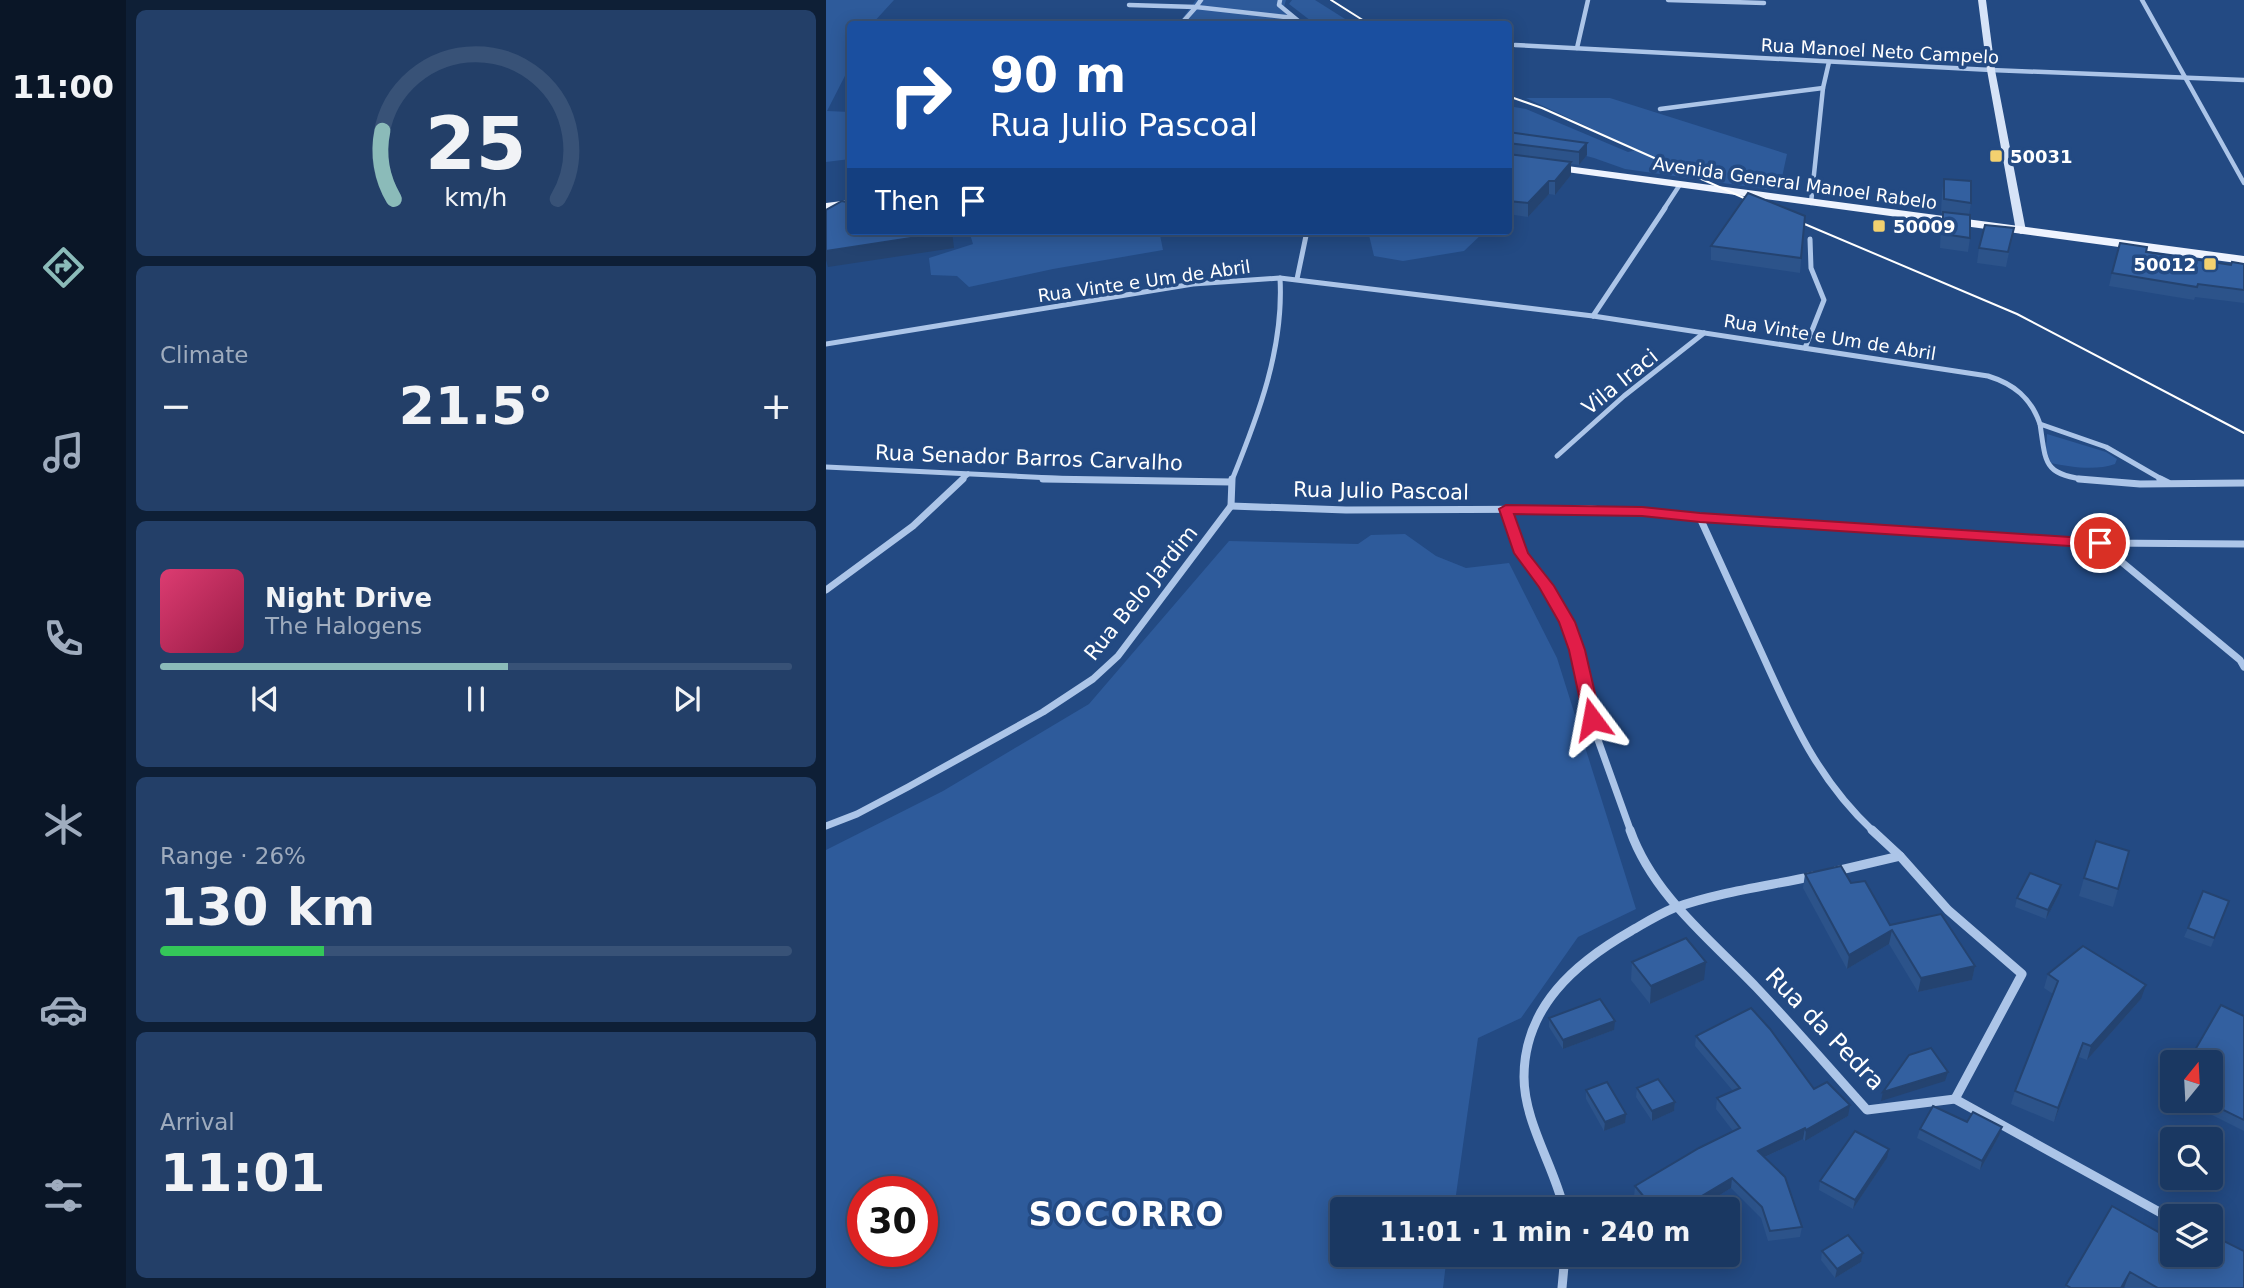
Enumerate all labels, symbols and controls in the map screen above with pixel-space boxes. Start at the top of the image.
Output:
street label: Rua Manoel Neto Campelo [1760,34,2000,68]
text: 90 m [990,47,1126,104]
icon: right [875,49,966,140]
text: 11:00 [12,68,114,106]
text: 25 [425,101,527,186]
text: Rua Julio Pascoal [990,106,1258,144]
place label: 50031 [2010,146,2073,167]
marker: 50031 [1988,148,2004,164]
street label: Avenida General Manoel Rabelo [1652,153,1938,213]
icon: arrive [954,182,992,220]
text: km/h [444,183,508,212]
text: Then [875,186,940,216]
place label: 50009 [1893,216,1956,237]
marker: 50009 [1871,218,1887,234]
icon: directions [39,243,88,292]
place label: 50012 [2133,254,2196,275]
street label: Rua Vinte e Um de Abril [1036,256,1252,306]
marker: 50012 [2202,256,2218,272]
street label: Rua Vinte e Um de Abril [1722,310,1938,364]
text: Climate [160,342,249,368]
street label: Vila Iraci [1577,344,1663,420]
text: 21.5° [399,376,553,436]
text: − [160,384,192,428]
text: + [760,384,792,428]
icon: music [39,428,88,477]
street label: Rua Senador Barros Carvalho [875,441,1183,475]
street label: Rua Julio Pascoal [1293,477,1469,505]
pin [2070,513,2130,573]
street label: Rua Belo Jardim [1079,521,1203,665]
icon: arrive [2081,524,2119,562]
text: Night Drive [265,583,432,613]
text: The Halogens [265,613,422,639]
icon: phone [39,614,88,663]
icon: previous [246,680,284,718]
icon: pause [457,680,495,718]
icon: next [668,680,706,718]
position arrow [1555,682,1629,756]
icon: climate [39,800,88,849]
text: Range · 26% [160,843,306,869]
text: 130 km [160,877,375,937]
street label: Rua da Pedra [1760,962,1890,1096]
icon: car [39,985,88,1034]
north arrow [2160,1050,2222,1113]
map controls [2160,1050,2223,1267]
text: Arrival [160,1109,235,1135]
button: search [2160,1127,2223,1190]
text: 11:01 [160,1143,326,1203]
icon: filters [39,1171,88,1220]
speed limit sign: 30 [847,1176,938,1267]
district label: SOCORRO [1029,1195,1225,1234]
button: layers [2160,1204,2223,1267]
text: 11:01 · 1 min · 240 m [1380,1217,1690,1247]

